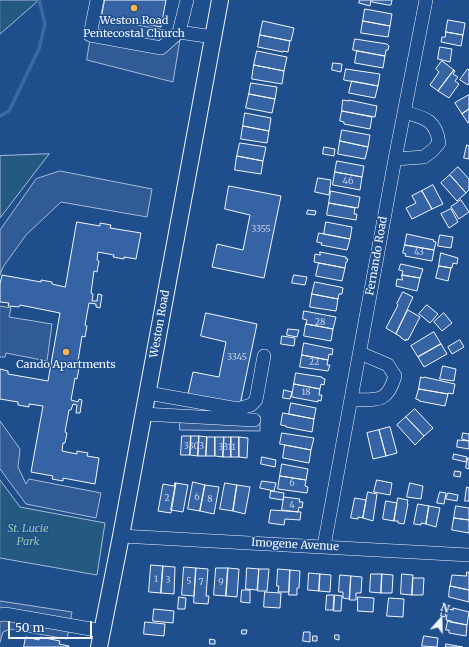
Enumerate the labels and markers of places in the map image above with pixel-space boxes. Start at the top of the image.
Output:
marker: Weston Road Pentecostal Church [129,3,139,13]
place label: Weston Road Pentecostal Church [83,14,185,40]
marker: Cando Apartments [61,347,71,357]
place label: Cando Apartments [16,358,116,372]

